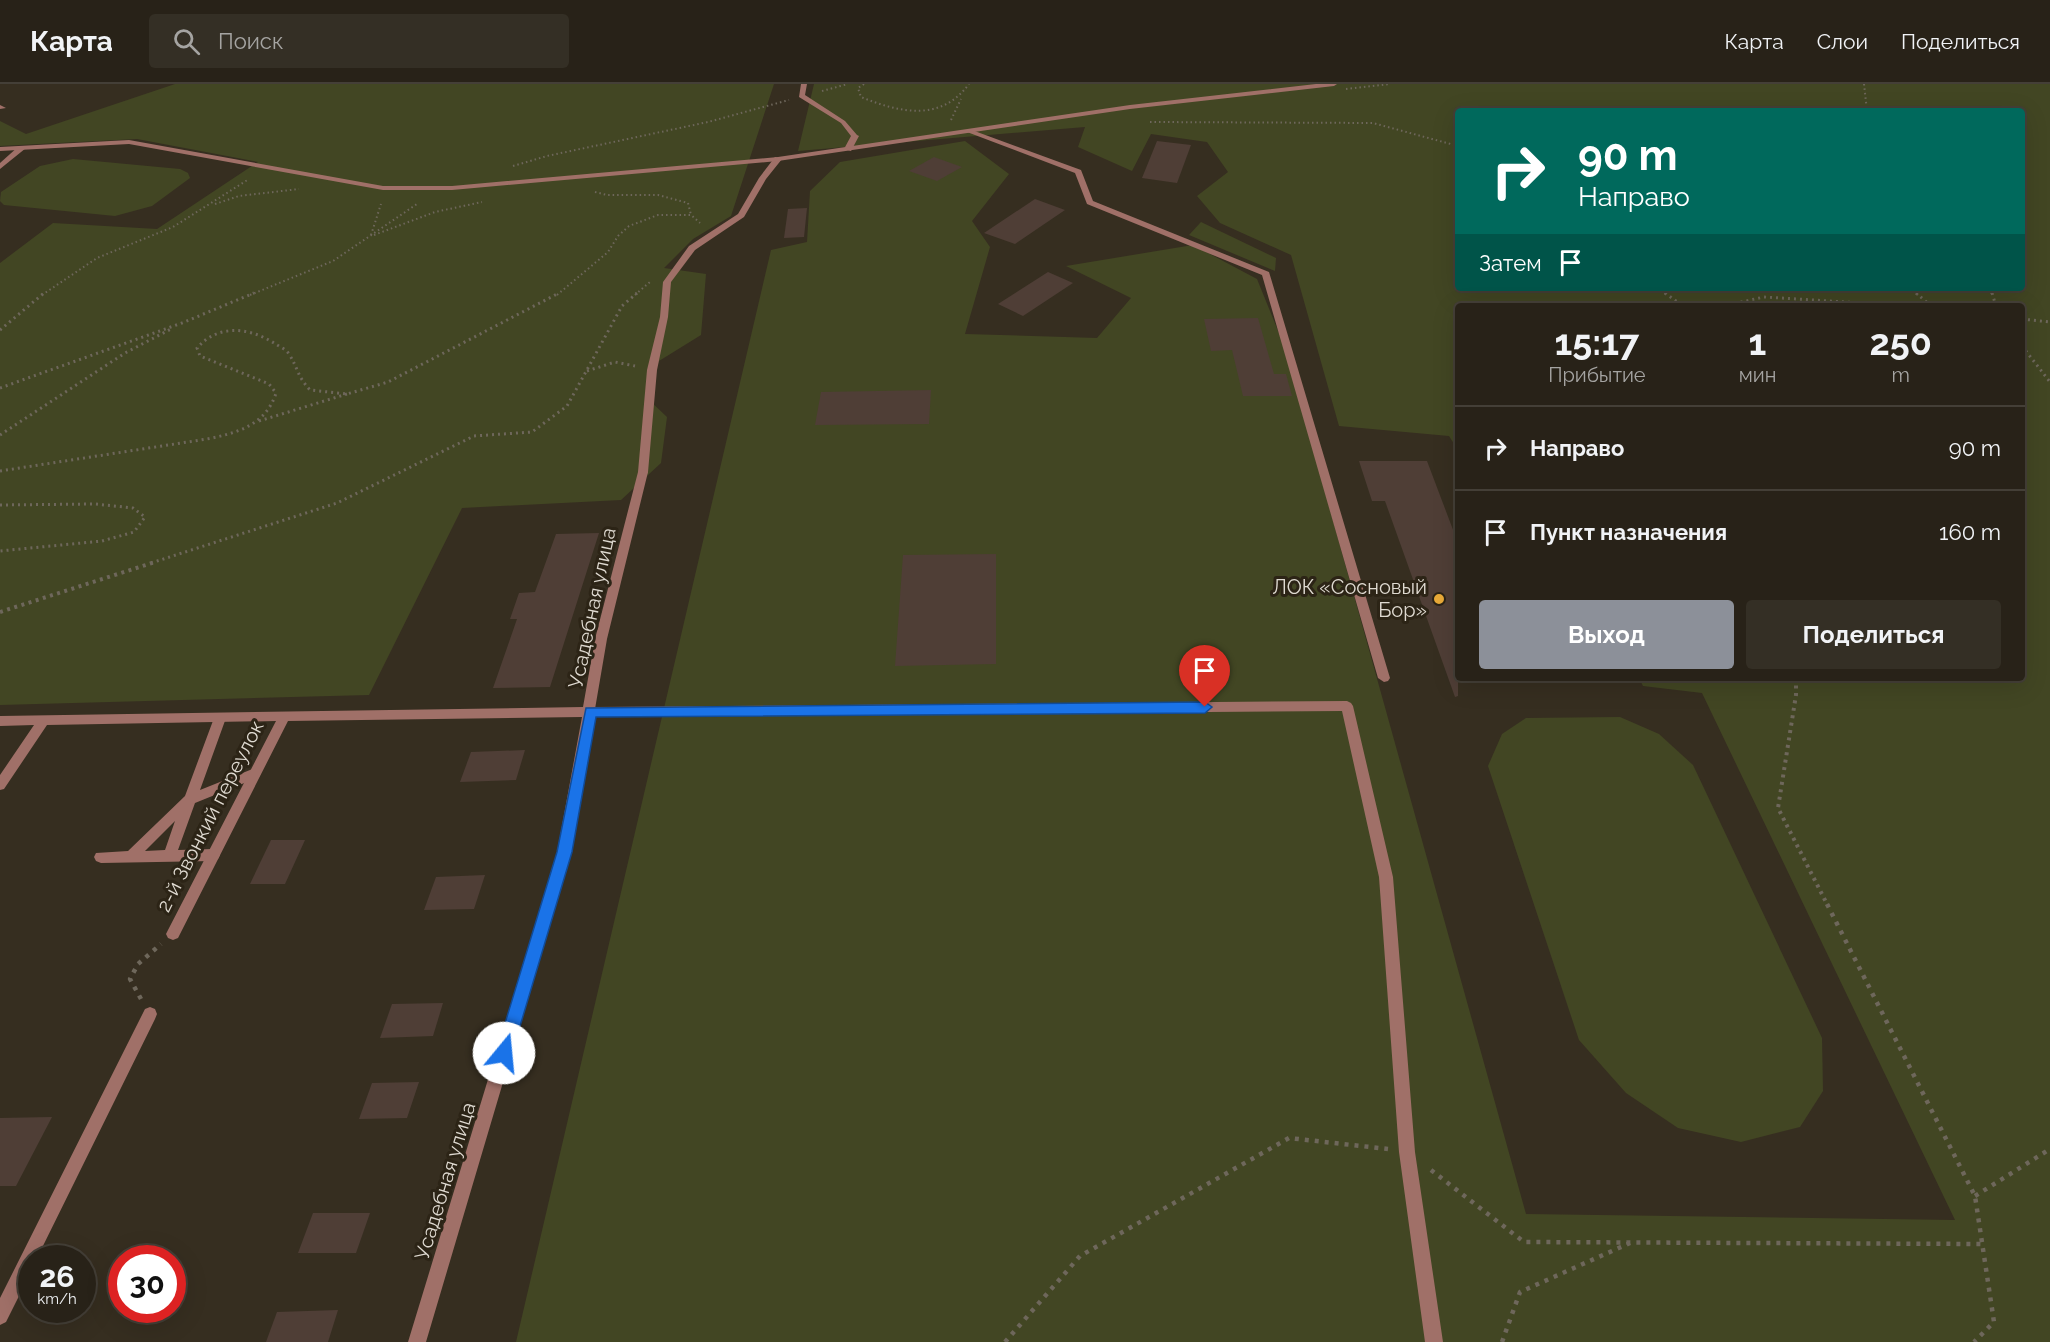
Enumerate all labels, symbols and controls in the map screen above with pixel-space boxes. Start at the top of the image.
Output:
search box [149,14,569,68]
text: Карта [30,25,113,58]
icon: search [170,25,203,58]
text: Поиск [218,28,283,54]
text: Карта [1725,29,1784,54]
text: Слои [1817,29,1868,54]
text: Поделиться [1901,29,2020,54]
text: 90 m [1578,131,1678,180]
icon: right [1479,132,1557,210]
text: Направо [1578,181,1690,212]
icon: arrive [1554,246,1587,279]
text: Затем [1479,250,1542,276]
text: 15:17 [1555,321,1639,363]
text: 1 [1749,321,1766,363]
text: 250 [1869,321,1932,363]
text: Прибытие [1548,363,1646,387]
text: мин [1739,363,1776,387]
text: m [1891,363,1910,387]
icon: right [1479,432,1512,465]
text: Направо [1530,435,1624,461]
text: 90 m [1949,435,2001,461]
icon: arrive [1479,516,1512,549]
text: Пункт назначения [1530,519,1727,545]
text: 160 m [1939,519,2001,545]
street label: Усадебная улица [563,525,621,691]
place label: ЛОК «Сосновый Бор» [1272,575,1427,622]
marker: ЛОК «Сосновый Бор» [1432,592,1446,606]
button: Выход [1479,600,1734,669]
button: Поделиться [1746,600,2001,669]
pin [1179,645,1230,707]
icon: arrive [1188,654,1221,687]
street label: 2-й Звонкий переулок [151,716,269,916]
position arrow [472,1021,536,1085]
street label: Усадебная улица [410,1099,480,1263]
speed limit sign: 30 [108,1245,186,1323]
text: 26 [39,1259,75,1294]
text: km/h [37,1290,77,1308]

